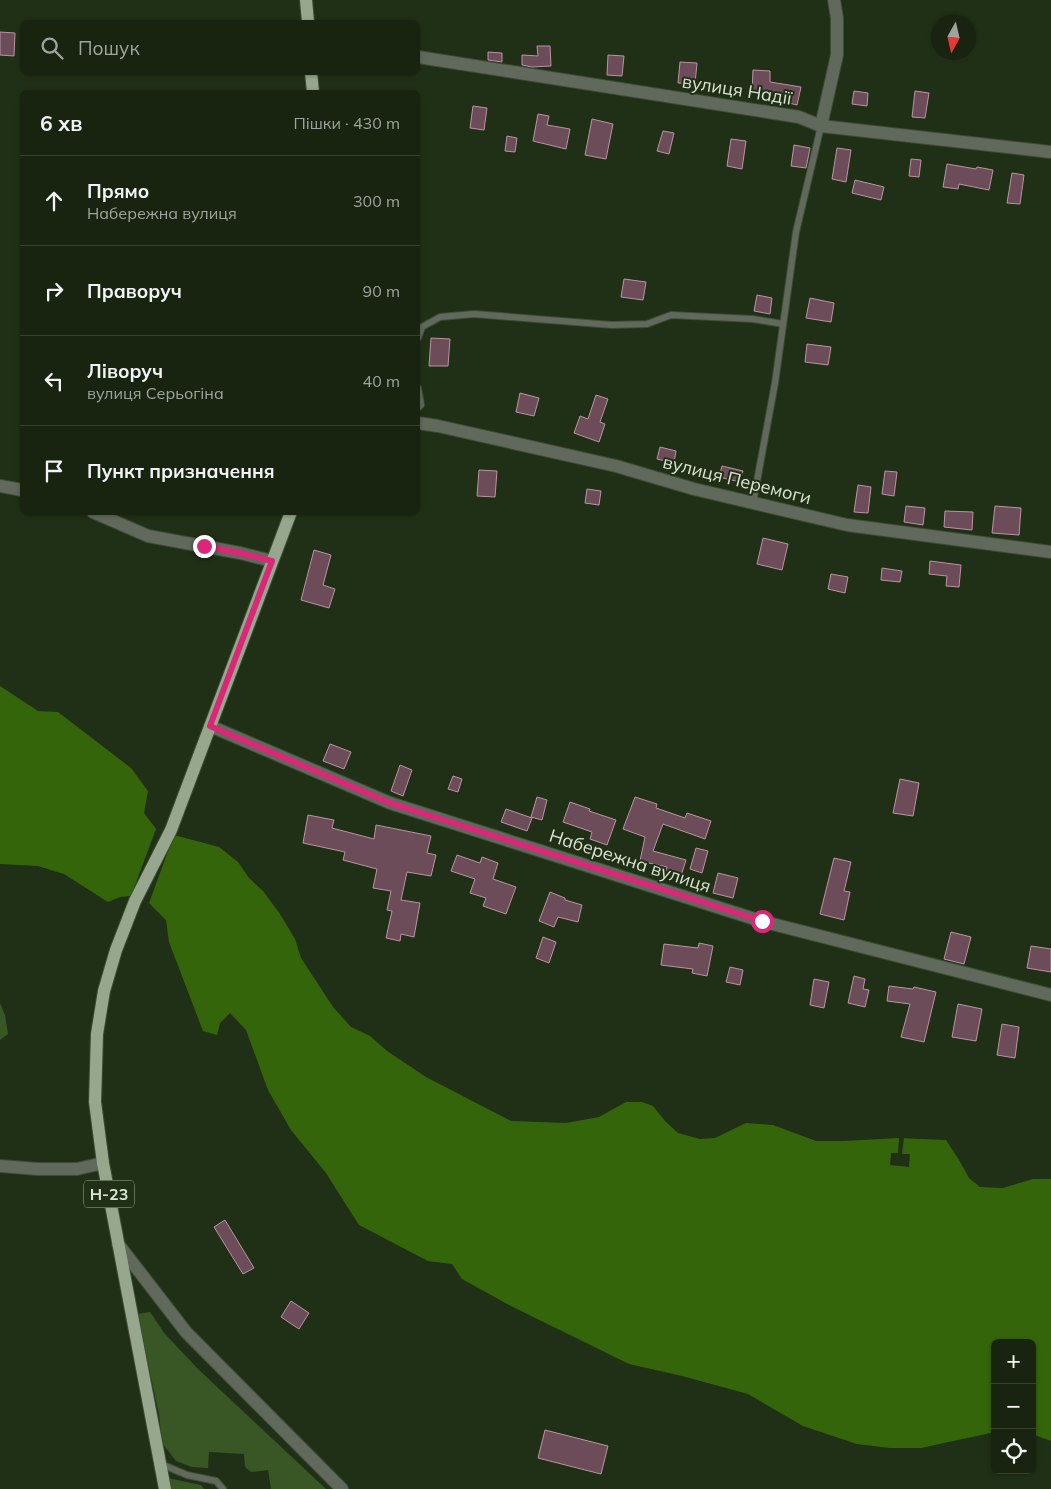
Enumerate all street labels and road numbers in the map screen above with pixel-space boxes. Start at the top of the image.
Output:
street label: вулиця Надії [681,69,794,110]
street label: вулиця Перемоги [661,450,814,509]
street label: Набережна вулиця [546,824,714,898]
road number: Н-23 [84,1180,134,1208]

